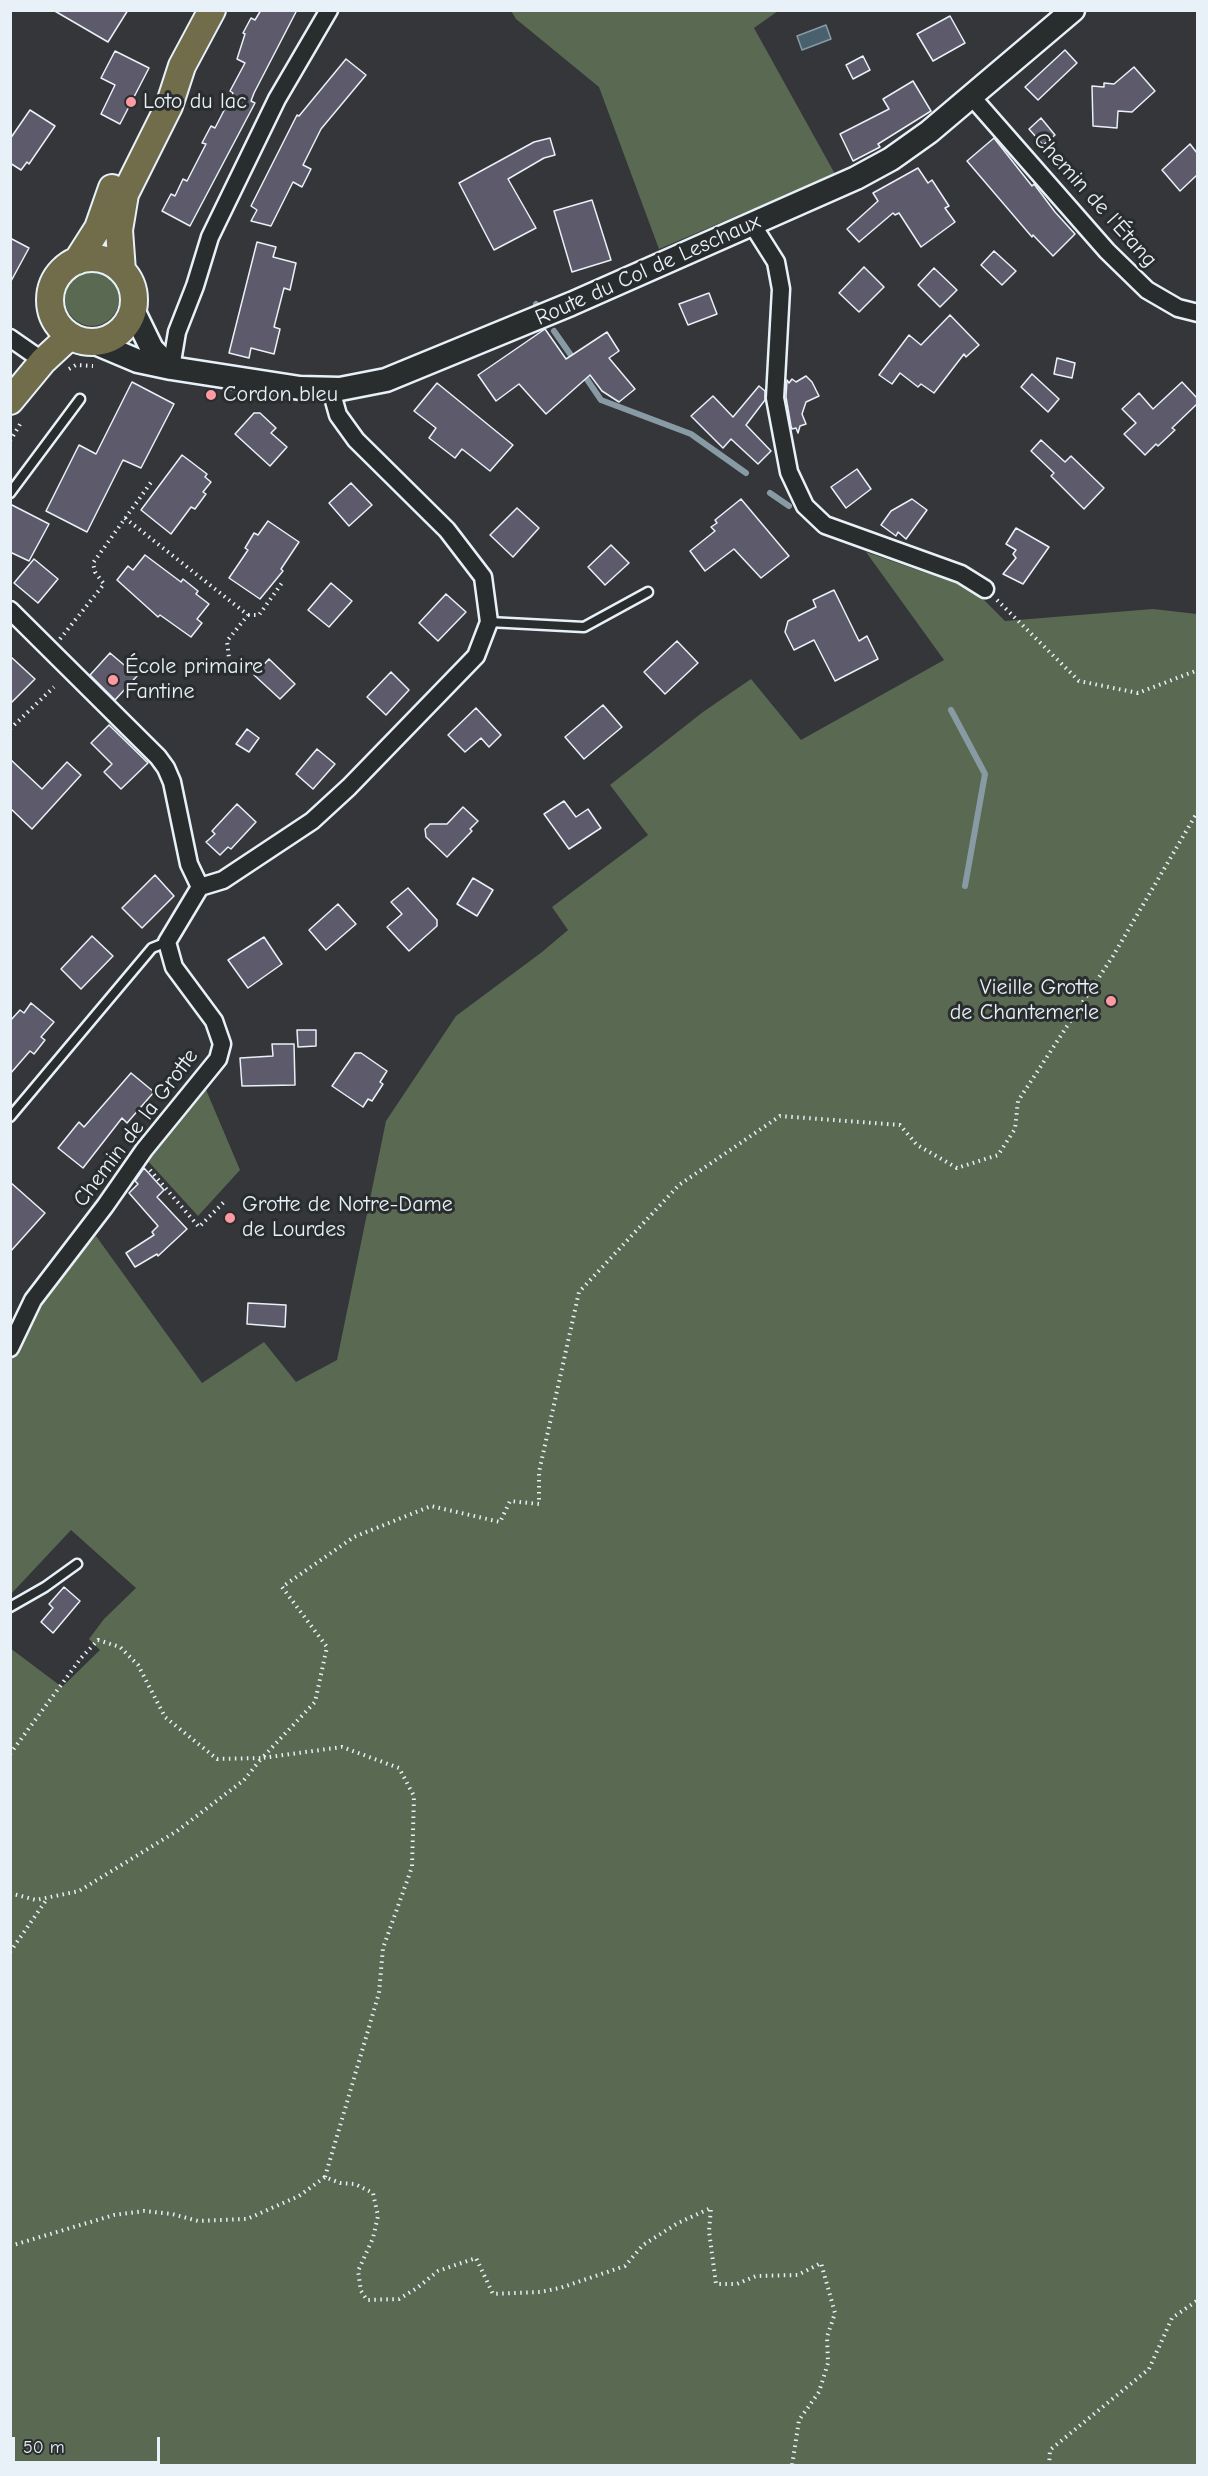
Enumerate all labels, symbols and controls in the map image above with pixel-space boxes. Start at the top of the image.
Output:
place label: Loto du lac [143,89,247,115]
marker: Loto du lac [124,95,138,109]
street label: Chemin de l'Étang [1028,127,1162,273]
street label: Route du Col de Leschaux [531,208,765,332]
place label: Cordon bleu [223,382,338,408]
marker: Cordon bleu [204,388,218,402]
place label: École primaire Fantine [125,654,263,706]
marker: École primaire Fantine [106,673,120,687]
place label: Vieille Grotte de Chantemerle [950,975,1099,1026]
marker: Vieille Grotte de Chantemerle [1104,994,1118,1008]
street label: Chemin de la Grotte [68,1044,204,1212]
place label: Grotte de Notre-Dame de Lourdes [242,1192,453,1244]
marker: Grotte de Notre-Dame de Lourdes [223,1211,237,1225]
scale bar [15,2425,164,2463]
text: 50 m [23,2437,65,2458]

